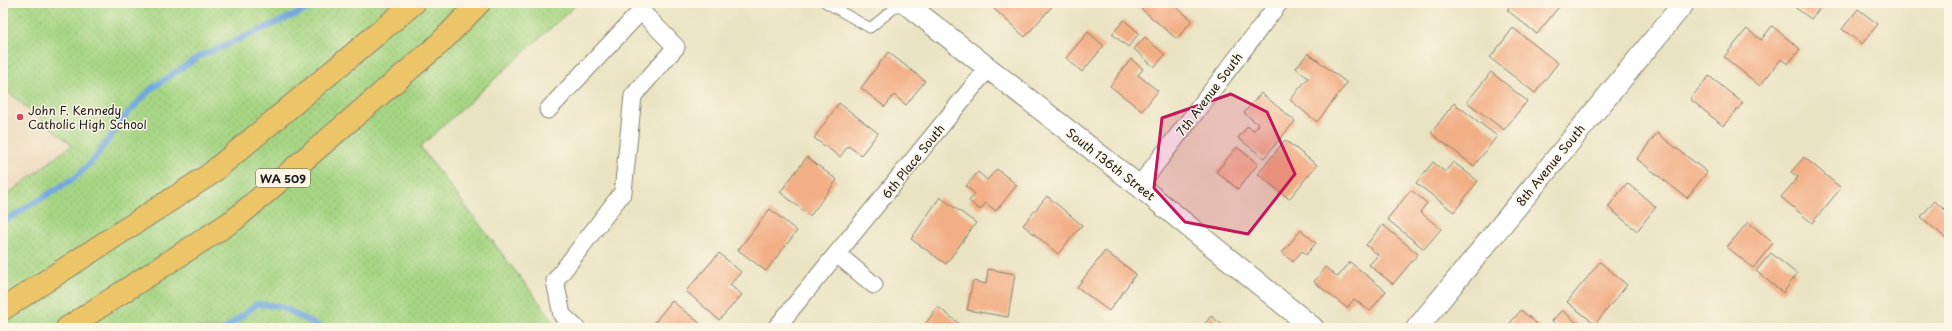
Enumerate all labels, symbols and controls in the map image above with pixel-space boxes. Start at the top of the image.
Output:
street label: 7th Avenue South [1172,49,1246,139]
place label: John F. Kennedy Catholic High School [28,101,147,133]
marker: John F. Kennedy Catholic High School [15,112,25,122]
street label: 6th Place South [877,120,949,202]
street label: 8th Avenue South [1511,120,1589,210]
street label: South 136th Street [1063,124,1159,204]
road number: WA 509 [256,169,310,187]

